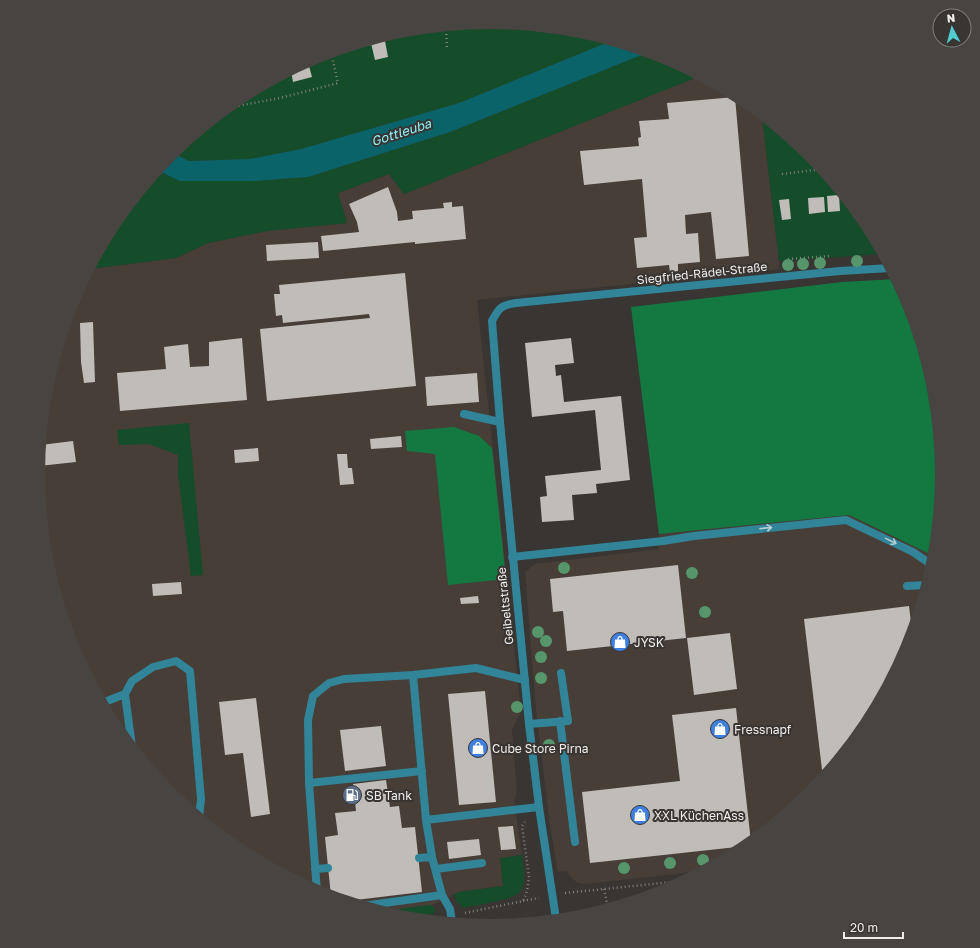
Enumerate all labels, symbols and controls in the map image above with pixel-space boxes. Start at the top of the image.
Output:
north arrow [932,8,972,48]
text: N [946,11,956,24]
water label: Gottleuba [369,115,434,149]
street label: Siegfried-Rädel-Straße [636,259,768,287]
one-way arrow [760,524,773,532]
one-way arrow [885,538,897,546]
street label: Geibeltstraße [493,566,517,645]
shop icon: JYSK [609,631,631,653]
place label: JYSK [634,635,664,650]
shop icon: Fressnapf [709,718,731,740]
place label: Fressnapf [734,722,792,737]
shop icon: Cube Store Pirna [467,737,489,759]
place label: Cube Store Pirna [492,741,589,756]
fuel station icon: SB Tank [341,784,363,806]
place label: SB Tank [366,788,412,803]
shop icon: XXL KüchenAss [629,804,651,826]
place label: XXL KüchenAss [654,808,744,823]
scale bar [844,914,903,940]
text: 20 m [850,920,878,935]

